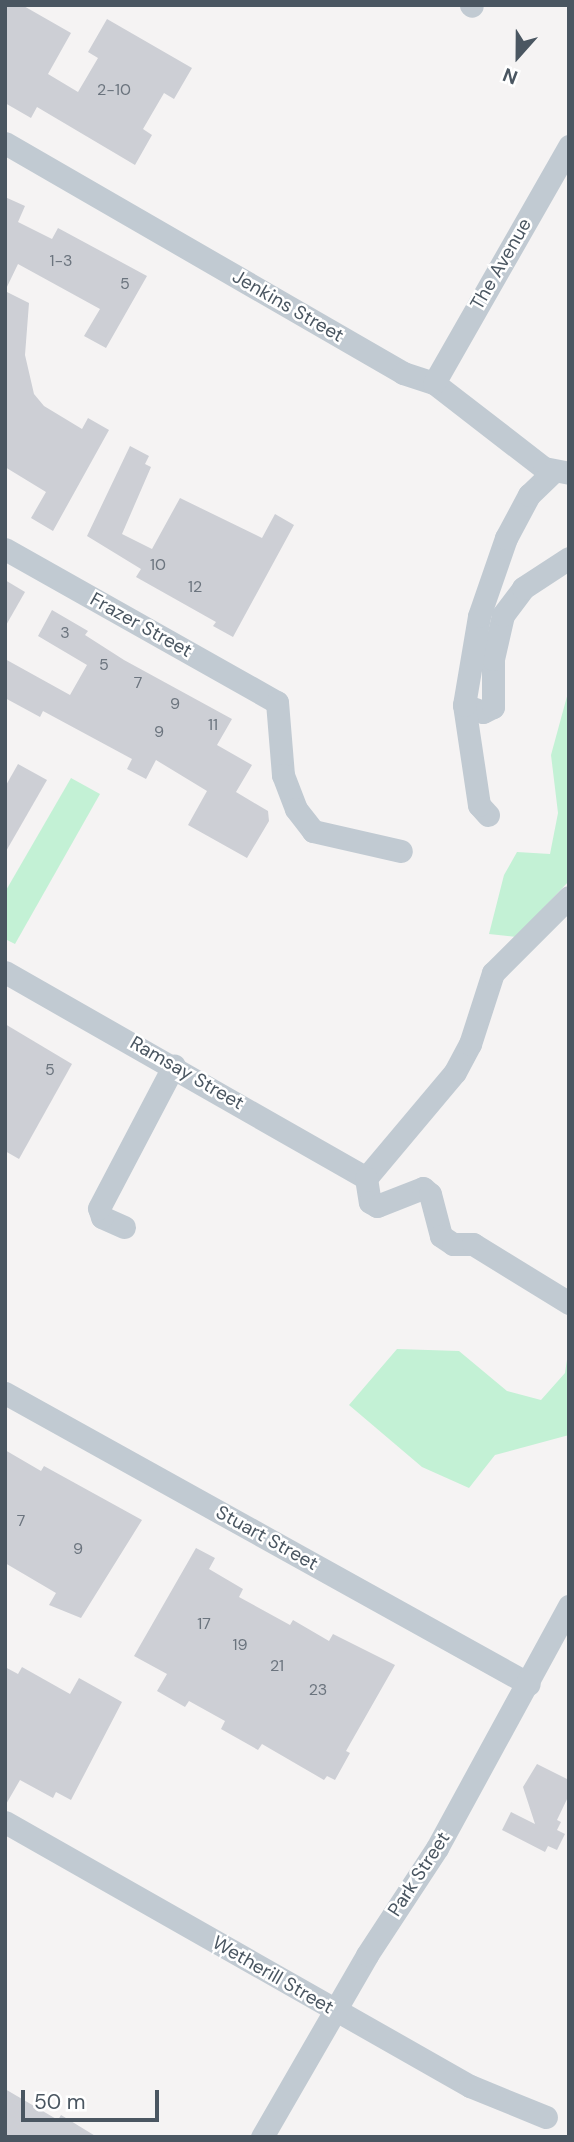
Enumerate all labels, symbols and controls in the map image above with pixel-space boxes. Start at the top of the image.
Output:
north arrow [483,21,553,91]
text: N [499,62,521,90]
house number: 2-10 [97,80,131,100]
street label: The Avenue [466,214,536,314]
house number: 1-3 [49,251,73,271]
street label: Jenkins Street [228,265,348,347]
house number: 5 [120,274,130,294]
house number: 10 [150,555,166,575]
house number: 12 [188,577,202,597]
street label: Frazer Street [86,588,196,662]
house number: 3 [60,623,70,643]
house number: 5 [99,655,109,675]
house number: 7 [134,673,142,693]
house number: 9 [170,694,180,714]
house number: 11 [208,715,218,735]
house number: 9 [154,722,164,742]
street label: Ramsay Street [126,1031,248,1115]
house number: 5 [45,1060,55,1080]
street label: Stuart Street [212,1501,322,1575]
house number: 7 [17,1511,25,1531]
house number: 9 [73,1539,83,1559]
house number: 17 [197,1614,211,1634]
house number: 19 [232,1635,248,1655]
house number: 21 [270,1656,284,1676]
house number: 23 [309,1680,327,1700]
street label: Park Street [383,1827,455,1921]
street label: Wetherill Street [208,1931,338,2019]
scale bar [24,2076,163,2120]
text: 50 m [34,2088,85,2116]

